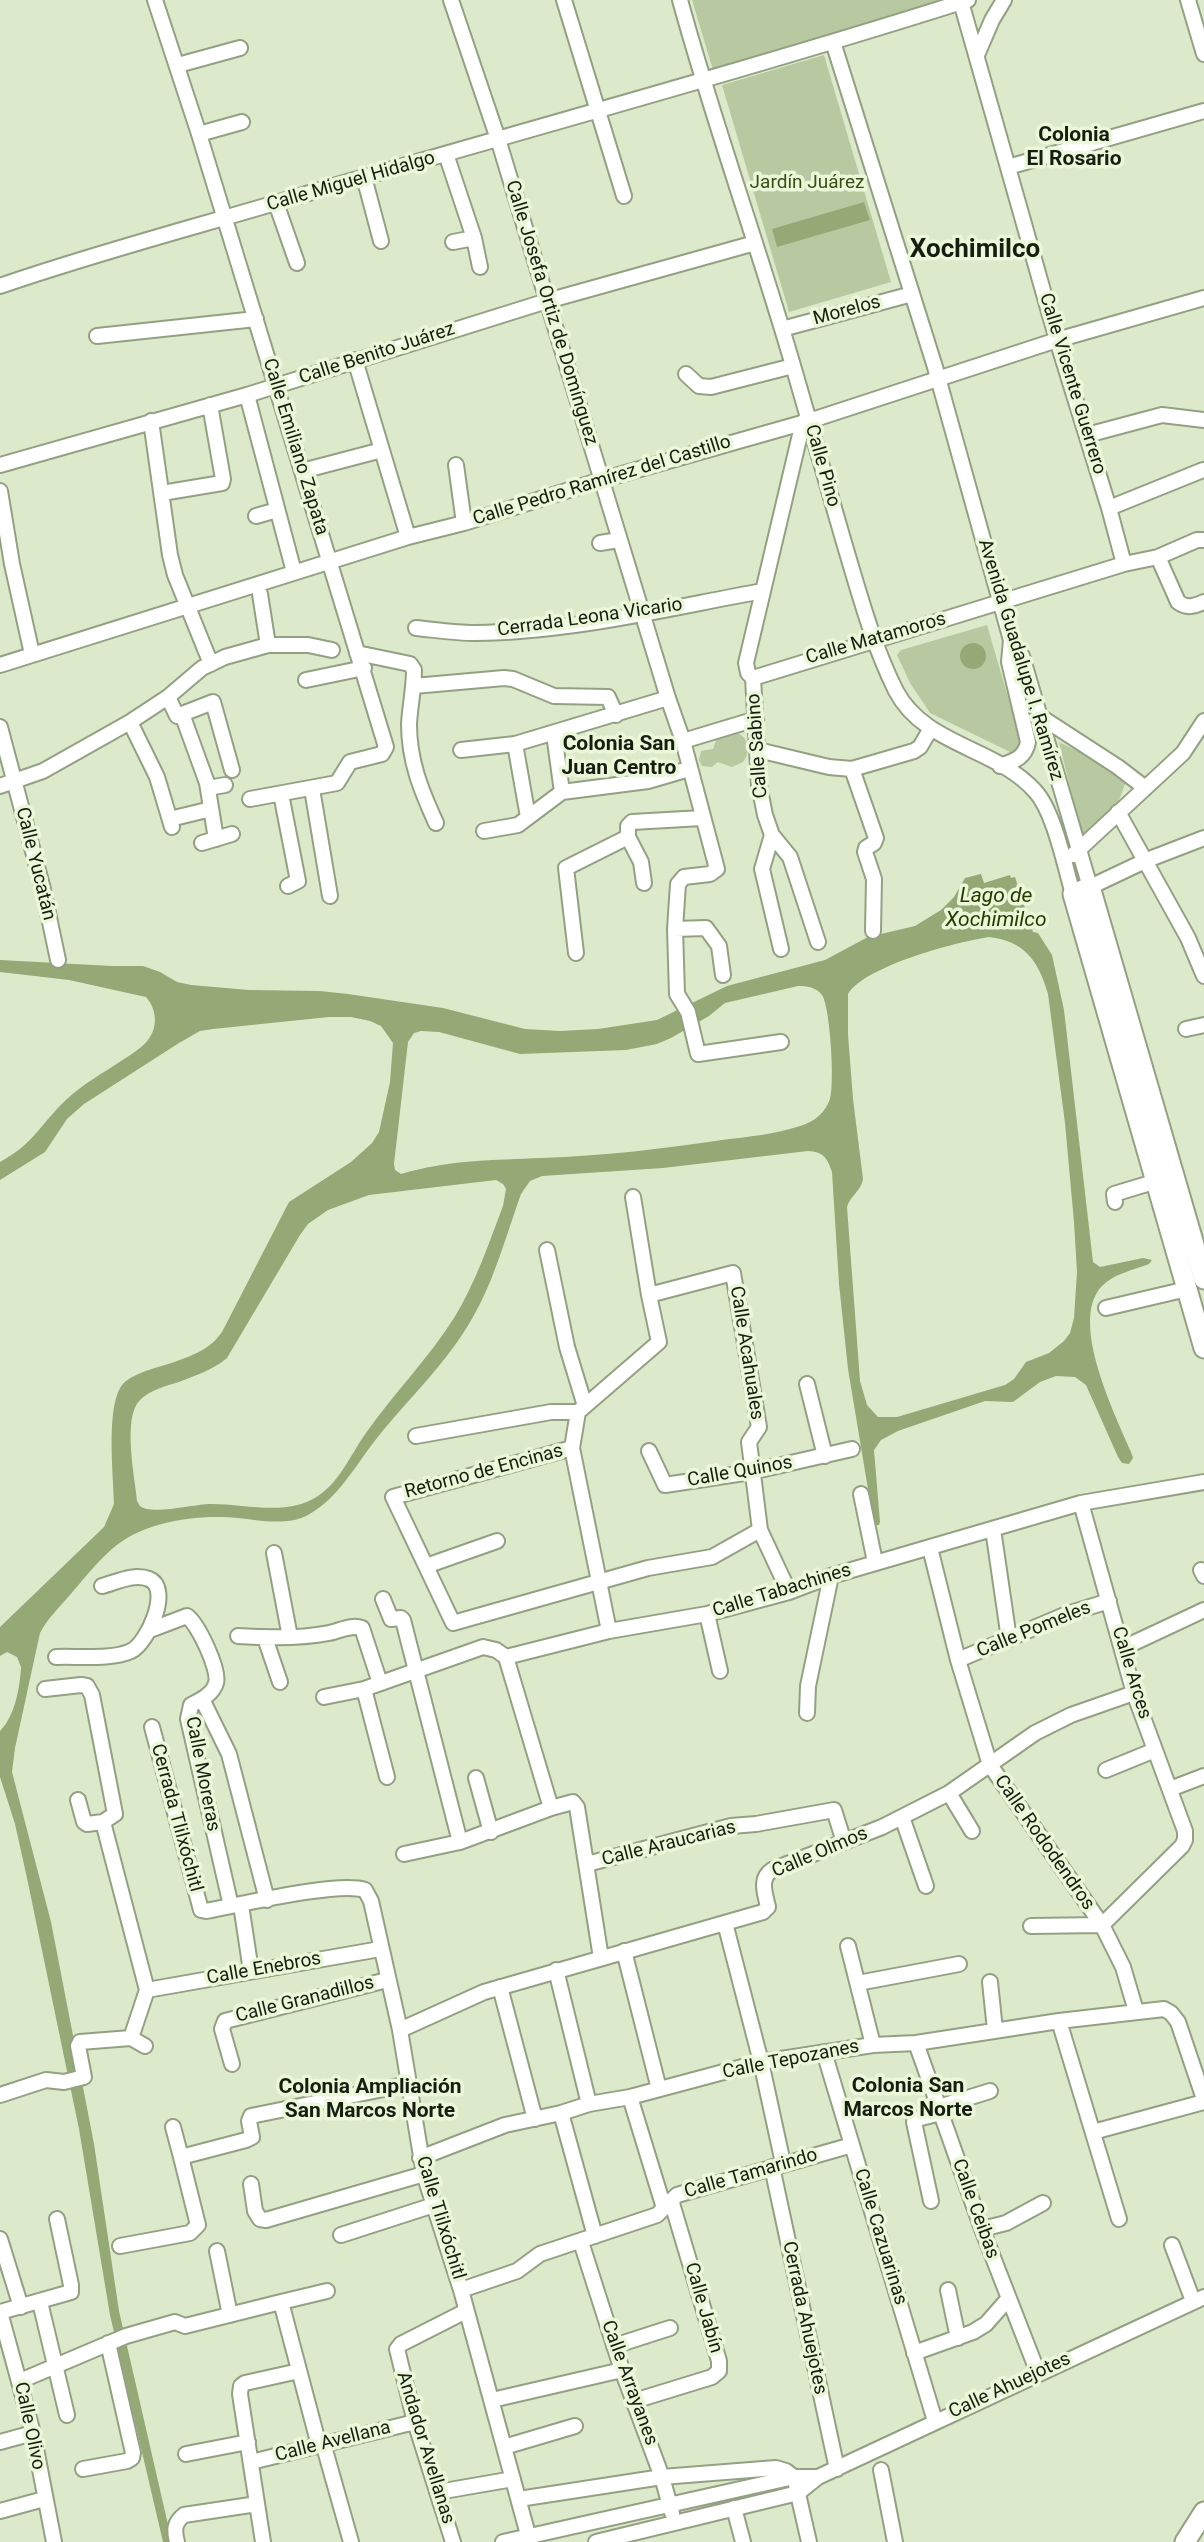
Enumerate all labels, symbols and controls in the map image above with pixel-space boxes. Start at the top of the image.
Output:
district label: Colonia El Rosario [1026,123,1122,173]
street label: Calle Miguel Hidalgo [264,147,438,217]
park label: Jardín Juárez [750,172,864,194]
street label: Calle Josefa Ortiz de Domínguez [500,178,602,448]
district label: Xochimilco [910,234,1040,266]
street label: Morelos [811,291,883,331]
street label: Calle Vicente Guerrero [1034,291,1110,477]
street label: Calle Benito Juárez [296,318,458,390]
street label: Calle Emiliano Zapata [257,356,333,538]
street label: Calle Pino [799,422,845,510]
street label: Calle Pedro Ramírez del Castillo [470,431,734,531]
street label: Avenida Guadalupe I. Ramírez [972,536,1068,784]
street label: Cerrada Leona Vicario [496,594,684,642]
street label: Calle Matamoros [803,608,949,670]
street label: Calle Sabino [743,693,773,799]
district label: Colonia San Juan Centro [562,732,676,782]
street label: Calle Yucatán [10,805,60,923]
water label: Lago de Xochimilco [945,884,1047,934]
street label: Calle Acahuales [724,1284,768,1422]
street label: Retorno de Encinas [402,1440,566,1504]
street label: Calle Quinos [686,1452,794,1492]
street label: Calle Tabachines [710,1559,854,1623]
street label: Calle Pomeles [974,1597,1094,1663]
street label: Calle Arces [1106,1624,1156,1722]
street label: Calle Moreras [180,1715,224,1833]
street label: Cerrada Tlilxóchitl [145,1742,207,1894]
street label: Calle Rododendros [989,1771,1099,1915]
street label: Calle Araucarias [600,1816,738,1872]
street label: Calle Olmos [769,1823,871,1883]
street label: Calle Enebros [205,1948,323,1990]
street label: Calle Granadillos [233,1972,377,2028]
street label: Calle Tepozanes [721,2036,861,2084]
district label: Colonia San Marcos Norte [843,2074,973,2124]
district label: Colonia Ampliación San Marcos Norte [278,2075,462,2125]
street label: Calle Tamarindo [682,2144,820,2204]
street label: Calle Tlilxóchitl [410,2154,470,2282]
street label: Calle Ceibas [946,2156,1004,2262]
street label: Calle Cazuarinas [848,2166,912,2308]
street label: Cerrada Ahuejotes [777,2239,831,2397]
street label: Calle Jabín [679,2260,727,2356]
street label: Calle Arrayanes [596,2317,662,2449]
street label: Calle Ahuejotes [946,2348,1074,2424]
street label: Andador Avellanas [391,2369,459,2527]
street label: Calle Olivo [9,2380,49,2472]
street label: Calle Avellana [273,2417,393,2467]

